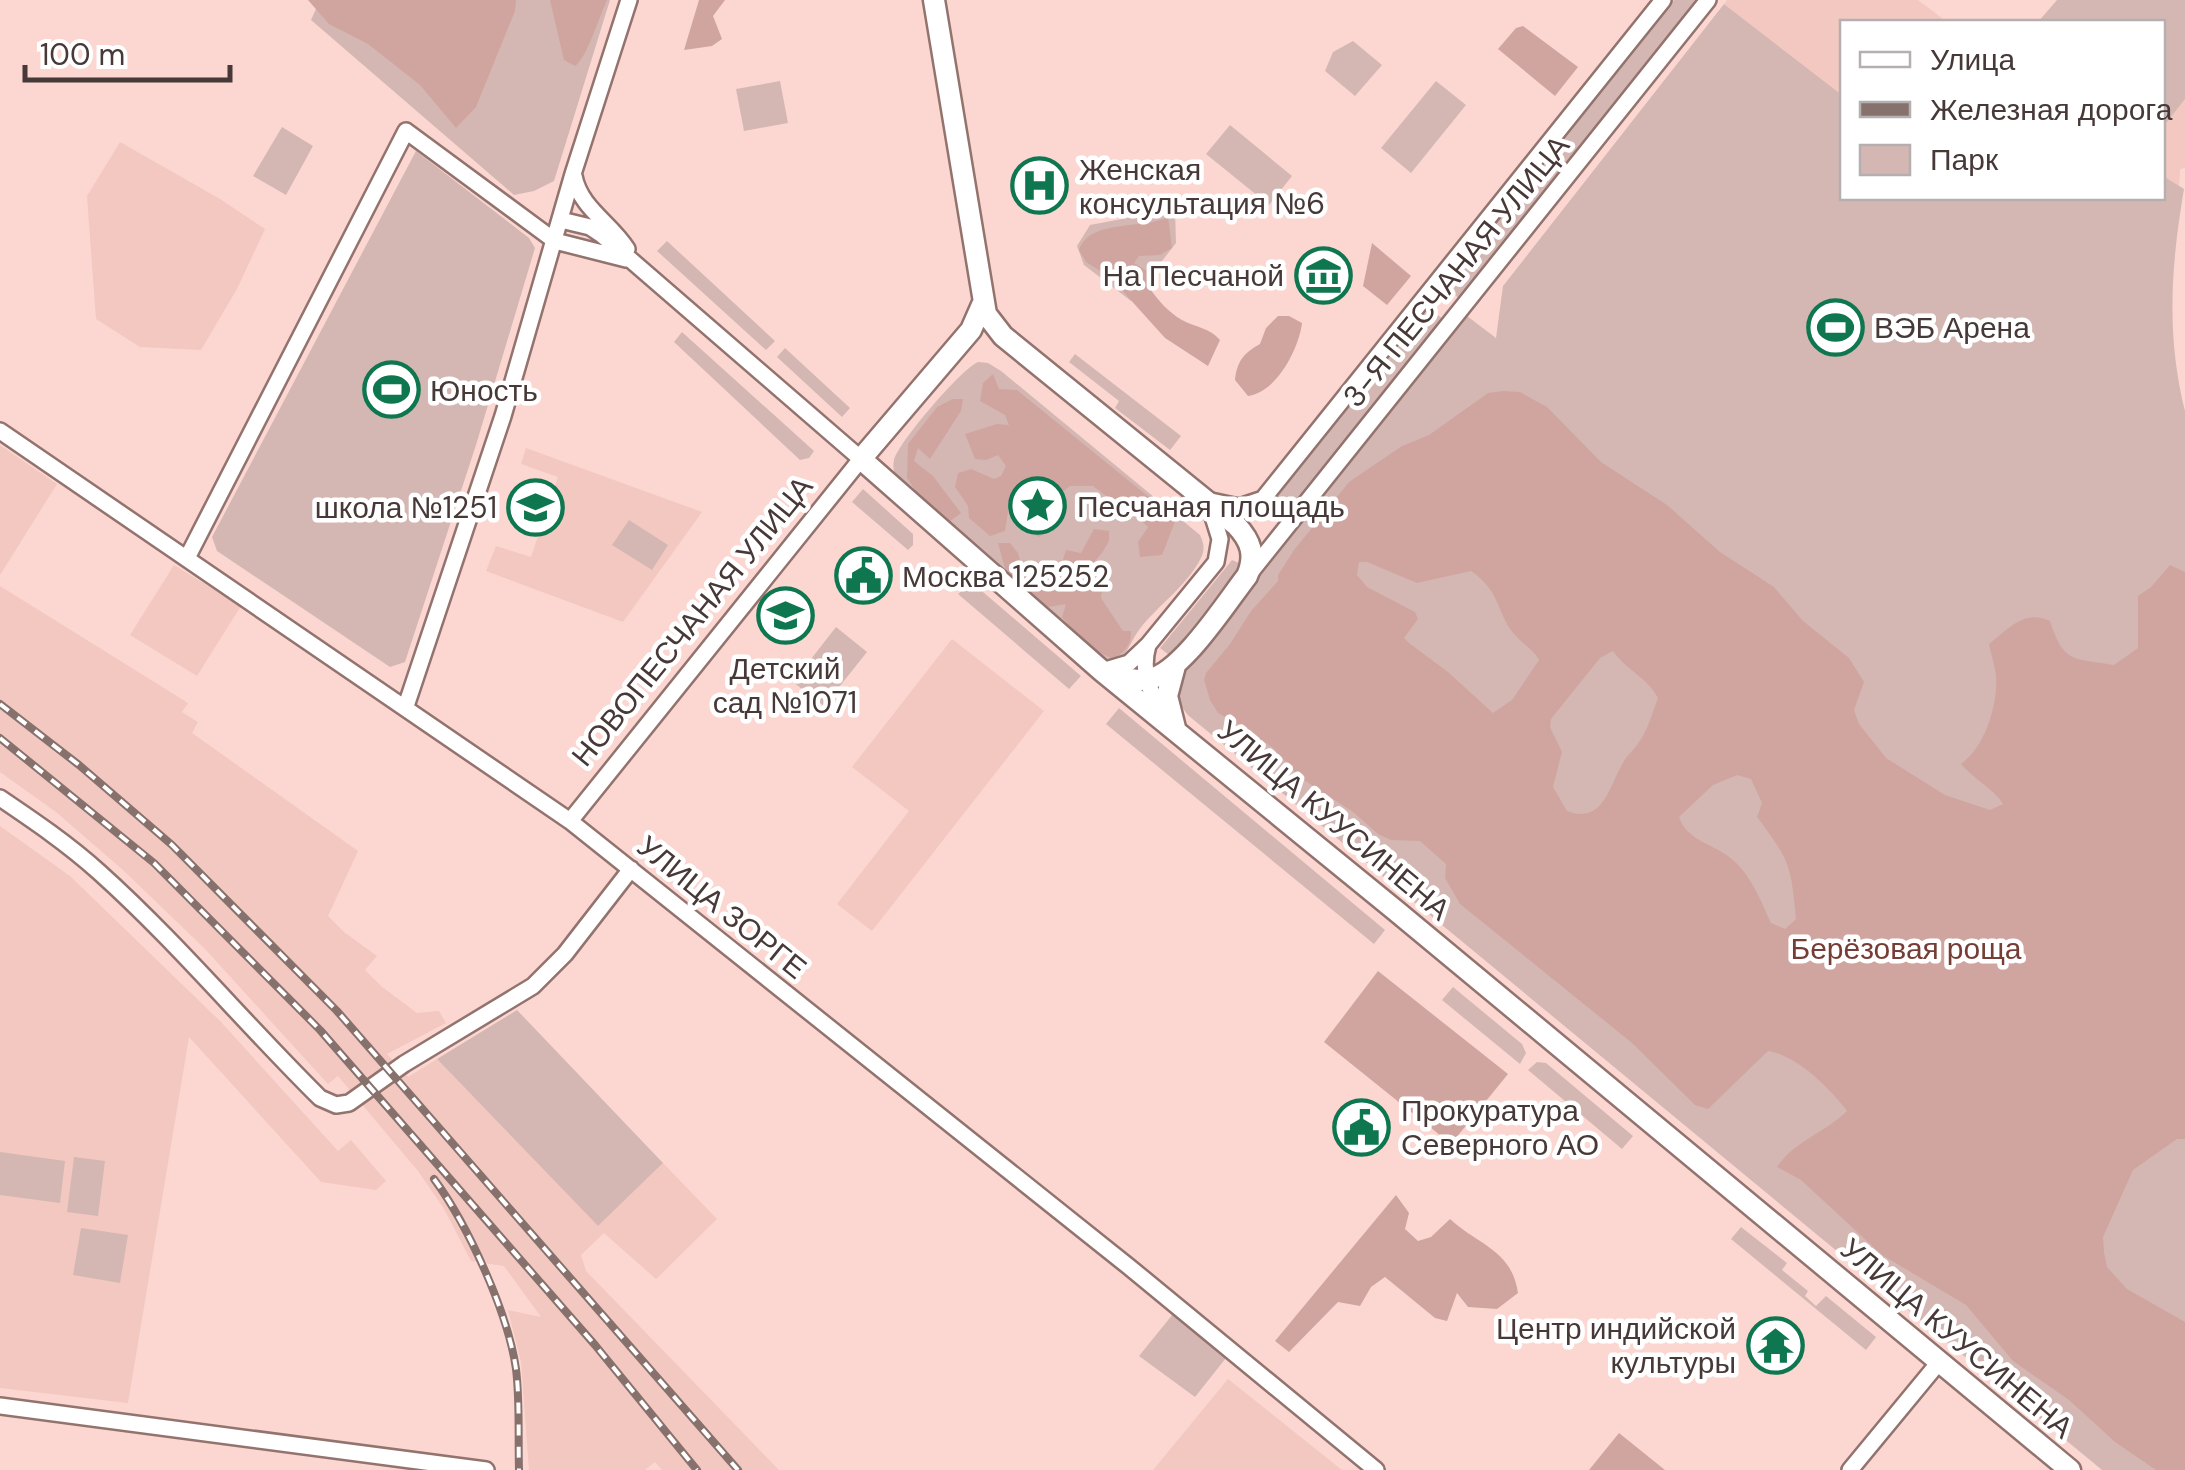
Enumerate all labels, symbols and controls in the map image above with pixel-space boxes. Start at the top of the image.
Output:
scale bar [25,20,230,82]
legend [1840,20,2165,200]
text: 100 m [40,35,125,74]
text: Улица [1930,40,2015,79]
text: Железная дорога [1930,90,2173,129]
street label: 3-Я ПЕСЧАНАЯ УЛИЦА [1334,127,1578,415]
text: Парк [1930,140,1999,179]
place label: Женская консультация №6 [1079,150,1325,223]
hospital icon: Женская консультация №6 [1010,156,1070,216]
museum icon: На Песчаной [1293,245,1353,305]
place label: На Песчаной [1102,256,1284,295]
sports icon: ВЭБ Арена [1805,297,1865,357]
place label: ВЭБ Арена [1874,308,2030,347]
sports icon: Юность [361,360,421,420]
place label: Юность [430,371,538,410]
street label: НОВОПЕСЧАНАЯ УЛИЦА [563,468,821,774]
place icon: Песчаная площадь [1008,476,1068,536]
school or university icon: школа №1251 [506,477,566,537]
place label: Песчаная площадь [1077,487,1345,526]
place label: школа №1251 [315,488,497,527]
public building icon: Москва 125252 [833,546,893,606]
place label: Москва 125252 [902,557,1109,596]
school or university icon: Детский сад №1071 [755,585,815,645]
place label: Детский сад №1071 [713,649,857,722]
street label: УЛИЦА КУУСИНЕНА [1210,711,1458,929]
street label: УЛИЦА ЗОРГЕ [629,827,815,987]
park label: Берёзовая роща [1790,929,2022,968]
place label: Прокуратура Северного АО [1401,1091,1599,1164]
public building icon: Прокуратура Северного АО [1332,1097,1392,1157]
street label: УЛИЦА КУУСИНЕНА [1833,1229,2081,1447]
place label: Центр индийской культуры [1496,1309,1736,1382]
temple icon: Центр индийской культуры [1745,1315,1805,1375]

